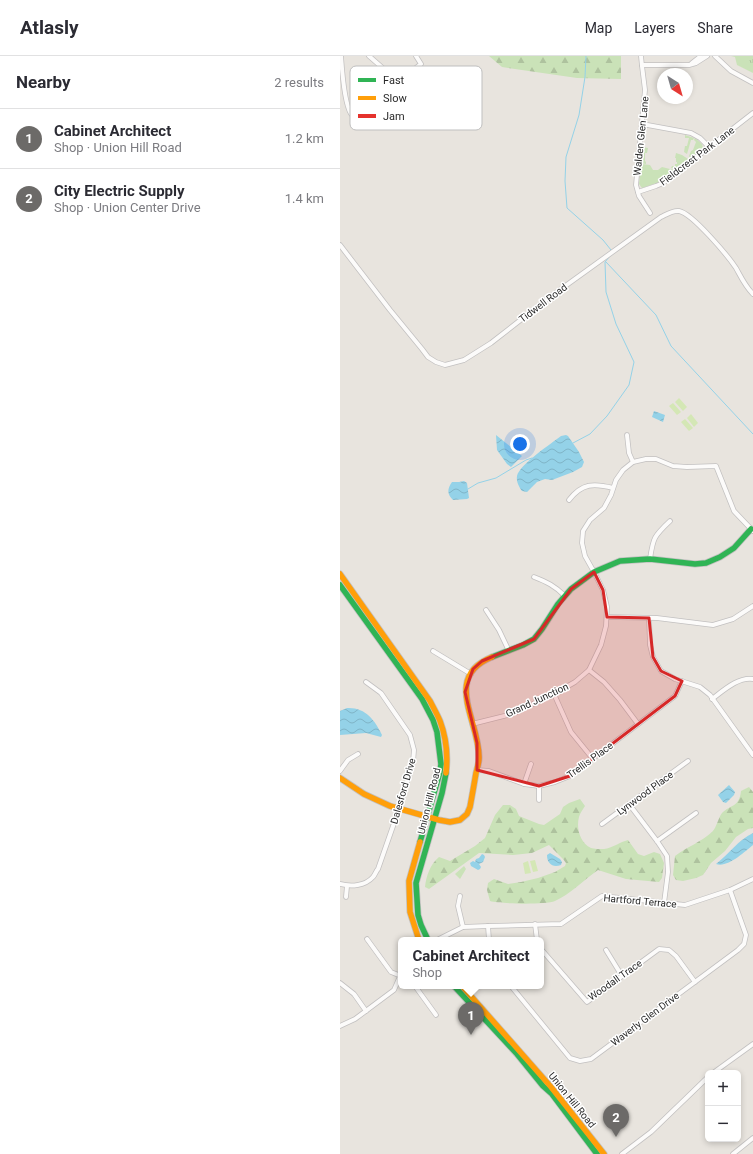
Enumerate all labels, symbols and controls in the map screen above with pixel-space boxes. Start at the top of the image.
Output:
text: Atlasly [20,16,79,39]
text: Map [585,20,612,36]
text: Layers [634,20,675,36]
text: Share [697,20,733,36]
legend [350,66,482,130]
north arrow [657,68,693,104]
text: Nearby [16,72,71,92]
text: Fast [383,74,405,87]
text: 2 results [274,75,324,90]
text: Slow [383,92,407,105]
street label: Walden Glen Lane [631,96,651,176]
text: Jam [383,110,405,123]
text: Cabinet Architect [54,122,171,140]
street label: Fieldcrest Park Lane [658,124,736,188]
text: 1 [25,131,33,146]
text: 1.2 km [285,131,324,146]
text: Shop · Union Hill Road [54,140,182,155]
text: City Electric Supply [54,182,185,200]
text: 2 [25,191,33,206]
text: 1.4 km [285,191,324,206]
text: Shop · Union Center Drive [54,200,201,215]
street label: Tidwell Road [517,281,569,325]
your location [510,434,530,454]
street label: Grand Junction [504,681,570,719]
street label: Trellis Place [565,740,615,780]
street label: Dalesford Drive [388,757,418,825]
street label: Union Hill Road [415,767,443,835]
street label: Lynwood Place [615,769,675,817]
street label: Hartford Terrace [603,892,677,910]
popup [398,937,544,989]
text: Cabinet Architect [412,947,530,965]
street label: Woodall Trace [586,957,644,1003]
text: Shop [412,965,442,980]
street label: Waverly Glen Drive [609,990,681,1048]
pin: 1 [458,1002,484,1035]
street label: Union Hill Road [546,1070,598,1130]
map controls [705,1070,741,1142]
button: + [705,1070,741,1106]
pin: 2 [603,1104,629,1137]
button: − [705,1106,741,1142]

